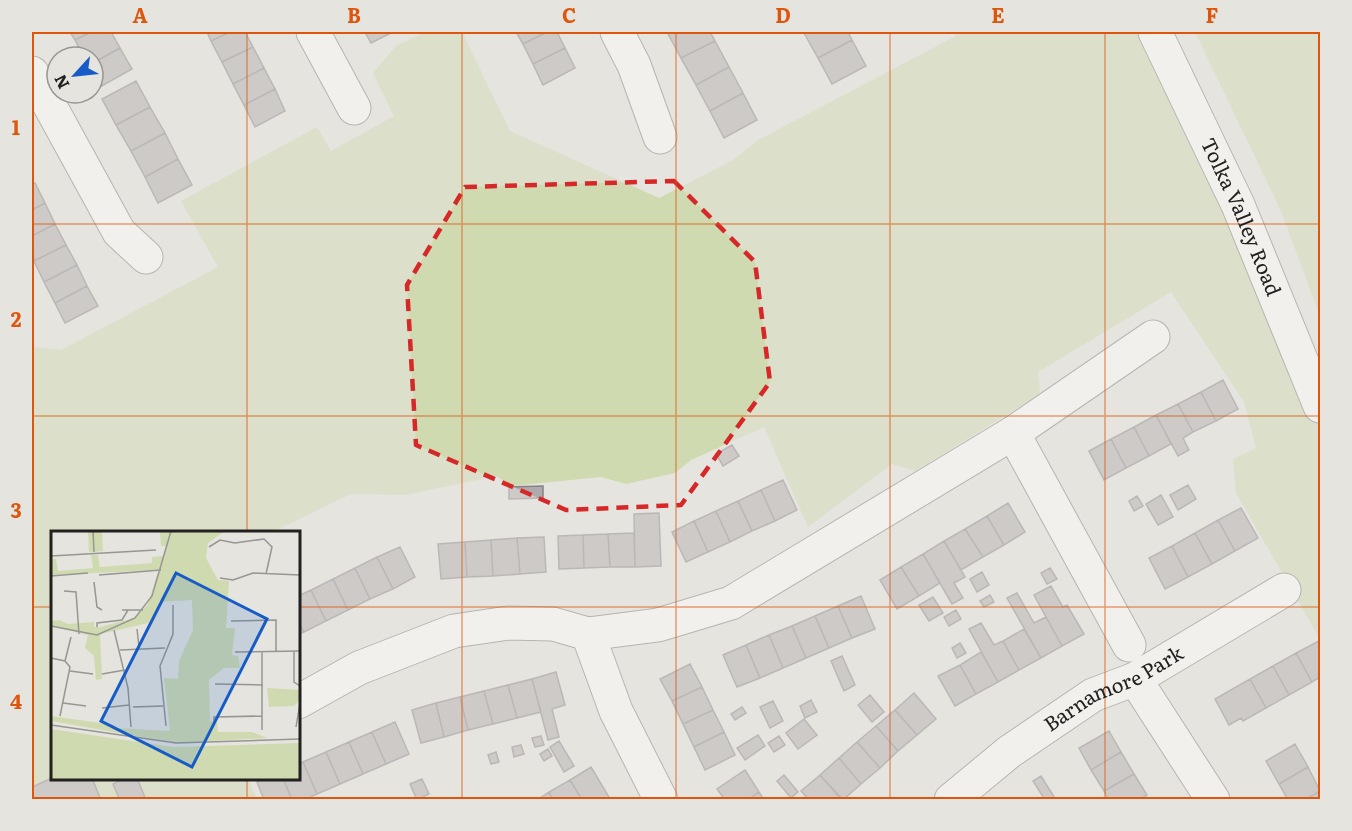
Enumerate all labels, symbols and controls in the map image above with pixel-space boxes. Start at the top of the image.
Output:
text: A [132,0,148,29]
text: B [347,0,361,29]
text: C [562,0,576,29]
text: D [775,0,791,29]
text: E [991,0,1005,29]
text: F [1206,0,1219,29]
north arrow [45,45,105,105]
text: N [47,71,74,94]
text: 1 [12,111,20,141]
street label: Tolka Valley Road [1195,132,1290,300]
text: 2 [11,303,22,333]
text: 3 [10,494,22,524]
inset map [51,531,300,780]
street label: Barnamore Park [1037,636,1189,738]
text: 4 [10,685,22,715]

